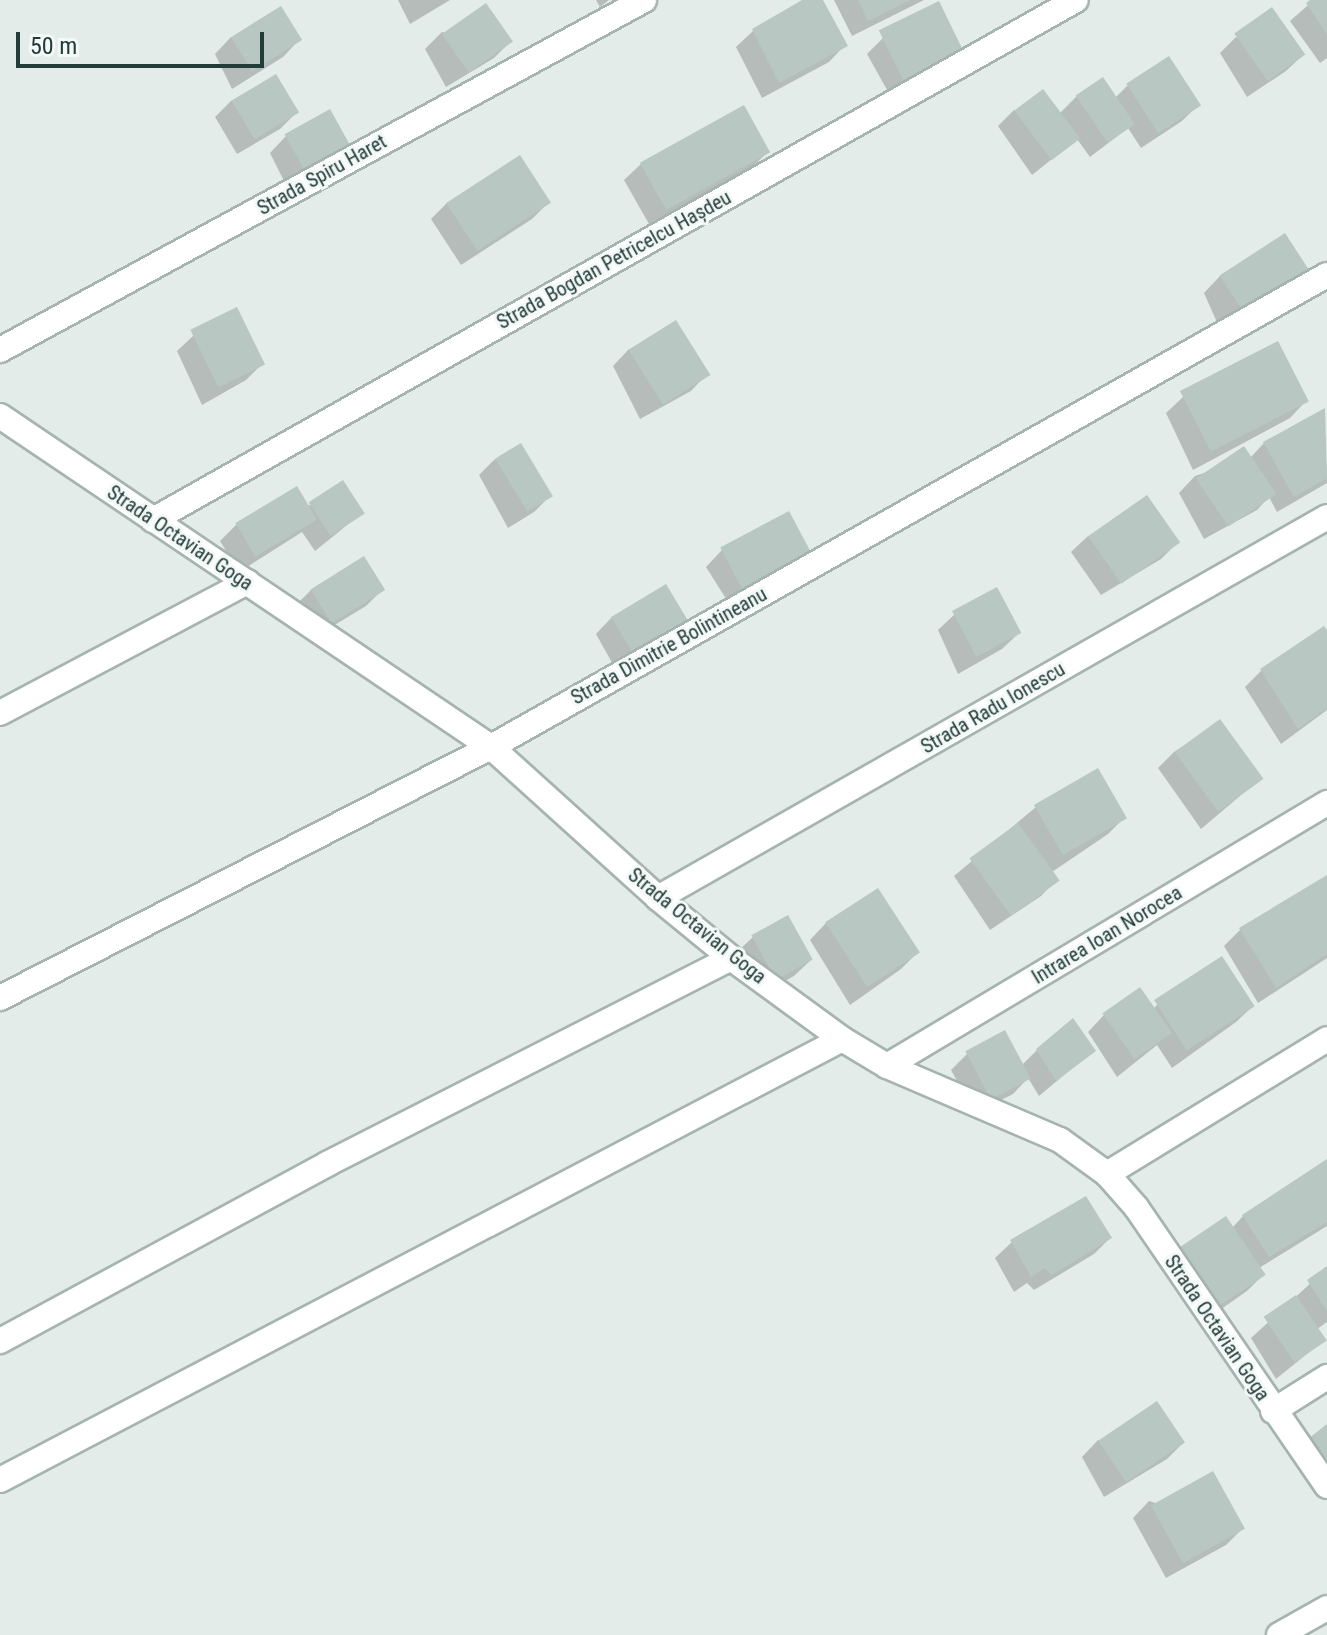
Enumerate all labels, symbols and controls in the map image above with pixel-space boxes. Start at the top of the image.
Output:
scale bar [20,16,268,66]
text: 50 m [30,32,77,60]
street label: Strada Spiru Haret [253,130,391,220]
street label: Strada Bogdan Petricelcu Hașdeu [493,186,735,334]
street label: Strada Octavian Goga [103,480,257,596]
street label: Strada Dimitrie Bolintineanu [567,582,771,710]
street label: Strada Radu Ionescu [917,657,1069,759]
street label: Strada Octavian Goga [623,863,771,989]
street label: Intrarea Ioan Norocea [1028,881,1186,989]
street label: Strada Octavian Goga [1159,1251,1275,1405]

